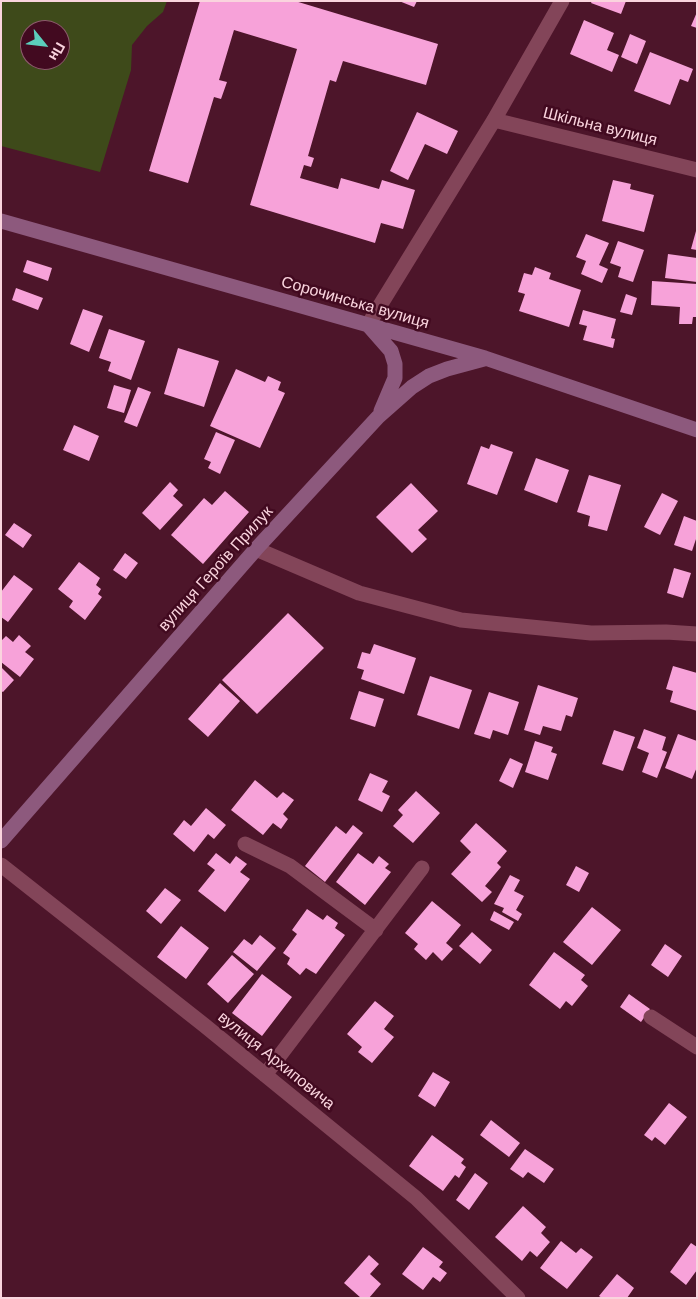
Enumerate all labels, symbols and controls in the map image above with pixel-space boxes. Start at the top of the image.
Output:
north arrow [20,20,70,70]
text: Пн [46,40,69,64]
street label: Шкільна вулиця [541,104,659,150]
street label: Сорочинська вулиця [279,273,431,333]
street label: вулиця Героїв Прилук [155,502,277,636]
street label: вулиця Архиповича [214,1008,338,1114]

